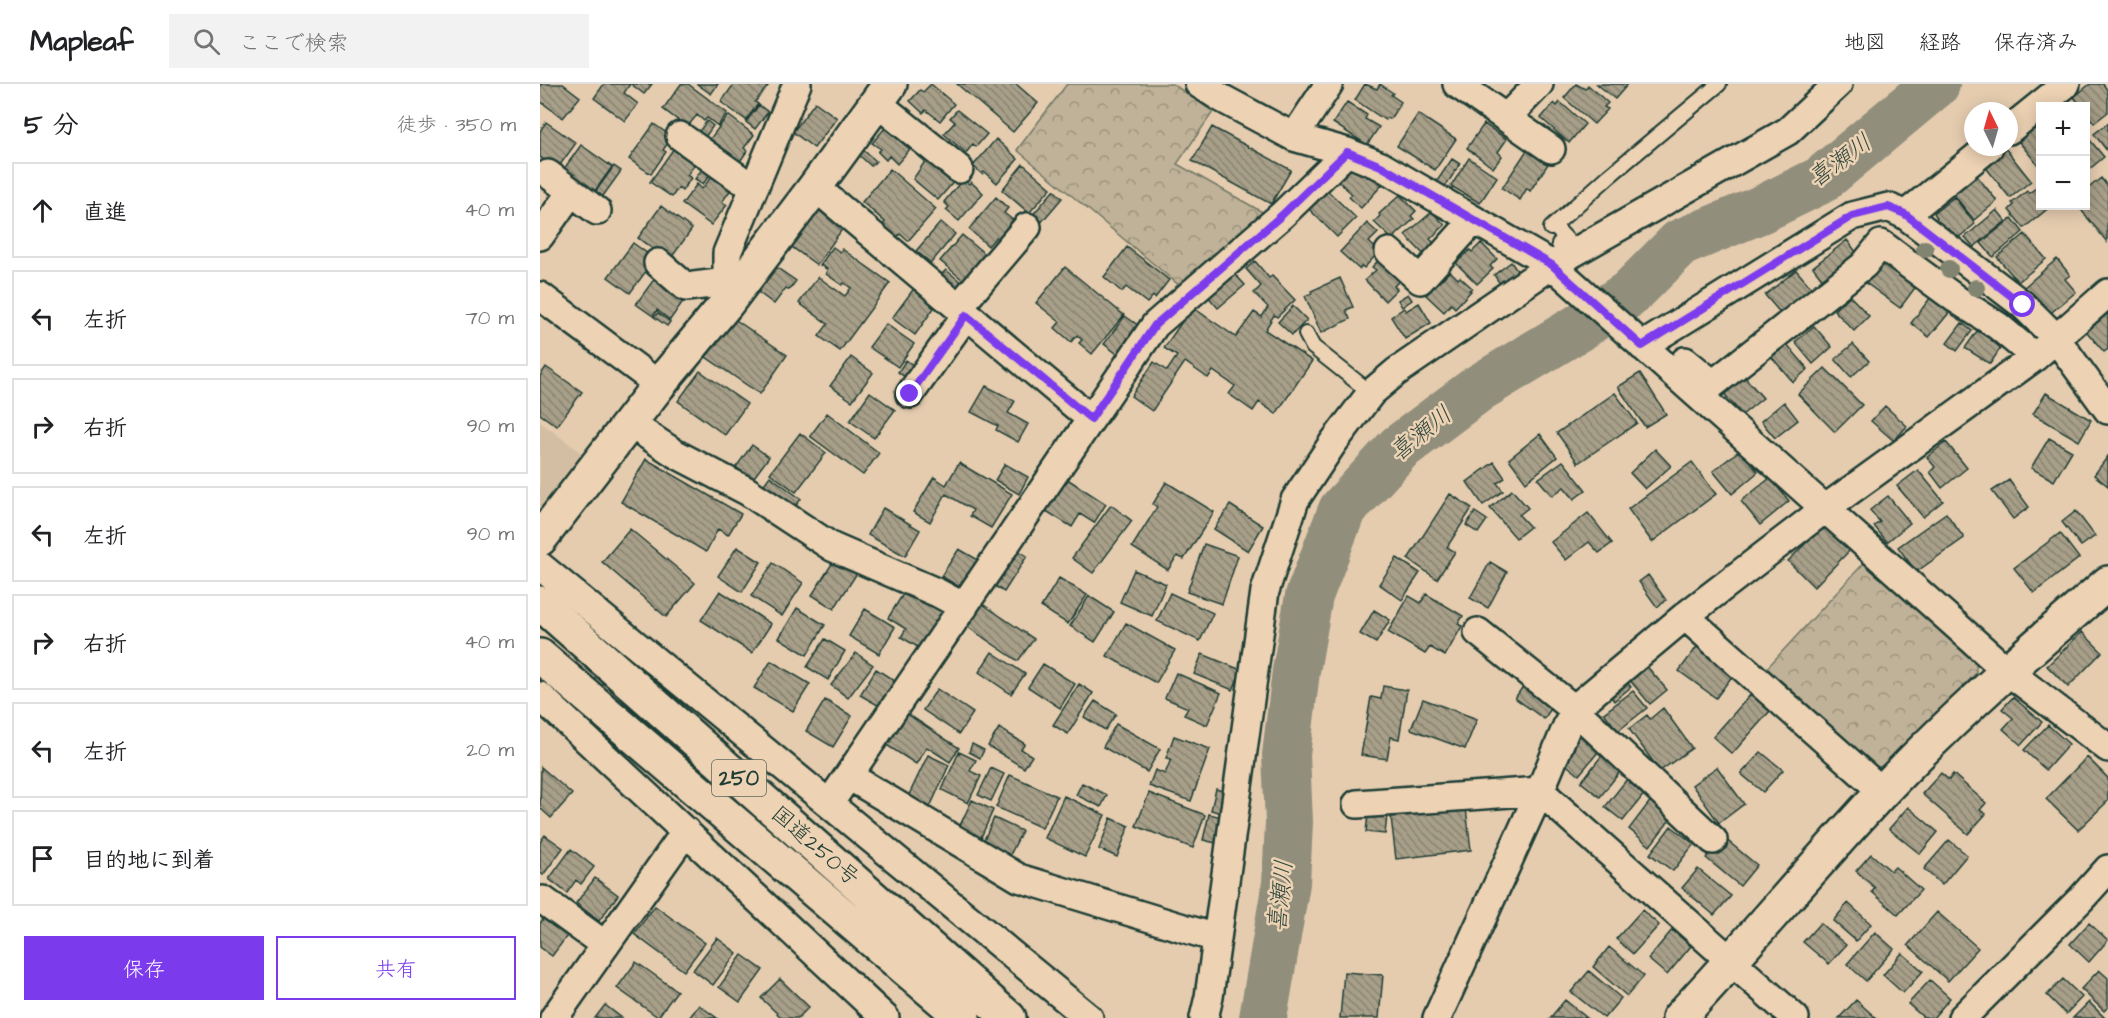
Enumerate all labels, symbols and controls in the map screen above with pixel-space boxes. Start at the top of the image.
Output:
search box [169,14,589,68]
text: Mapleaf [30,22,133,61]
icon: search [190,25,223,58]
text: ここで検索 [238,28,348,59]
text: 地図 [1844,28,1886,57]
text: 経路 [1919,28,1961,57]
text: 保存済み [1994,28,2078,57]
north arrow [1964,102,2018,156]
map controls [2036,102,2090,210]
button: + [2036,102,2090,156]
text: 5 分 [24,107,79,143]
text: 徒歩 · 350 m [397,111,516,139]
water label: 喜瀬川 [1801,126,1879,196]
button: − [2036,156,2090,210]
icon: ahead [26,194,59,227]
text: 40 m [464,196,514,224]
text: 直進 [83,197,127,228]
route start [2009,291,2035,317]
icon: left [26,302,59,335]
text: 70 m [466,304,514,332]
text: 左折 [83,305,127,336]
route end [896,380,922,406]
water label: 喜瀬川 [1382,398,1460,470]
icon: right [26,410,59,443]
text: 90 m [466,412,514,440]
text: 右折 [83,413,127,444]
icon: left [26,518,59,551]
text: 90 m [466,520,514,548]
text: 左折 [83,521,127,552]
icon: right [26,626,59,659]
text: 40 m [464,628,514,656]
text: 右折 [83,629,127,660]
icon: left [26,734,59,767]
text: 20 m [466,736,514,764]
text: 左折 [83,737,127,768]
road number: 250 [712,760,766,796]
street label: 国道250号 [764,799,866,893]
icon: arrive [26,842,59,875]
text: 目的地に到着 [83,845,215,876]
water label: 喜瀬川 [1260,858,1302,934]
button: 保存 [24,936,264,1000]
button: 共有 [276,936,516,1000]

